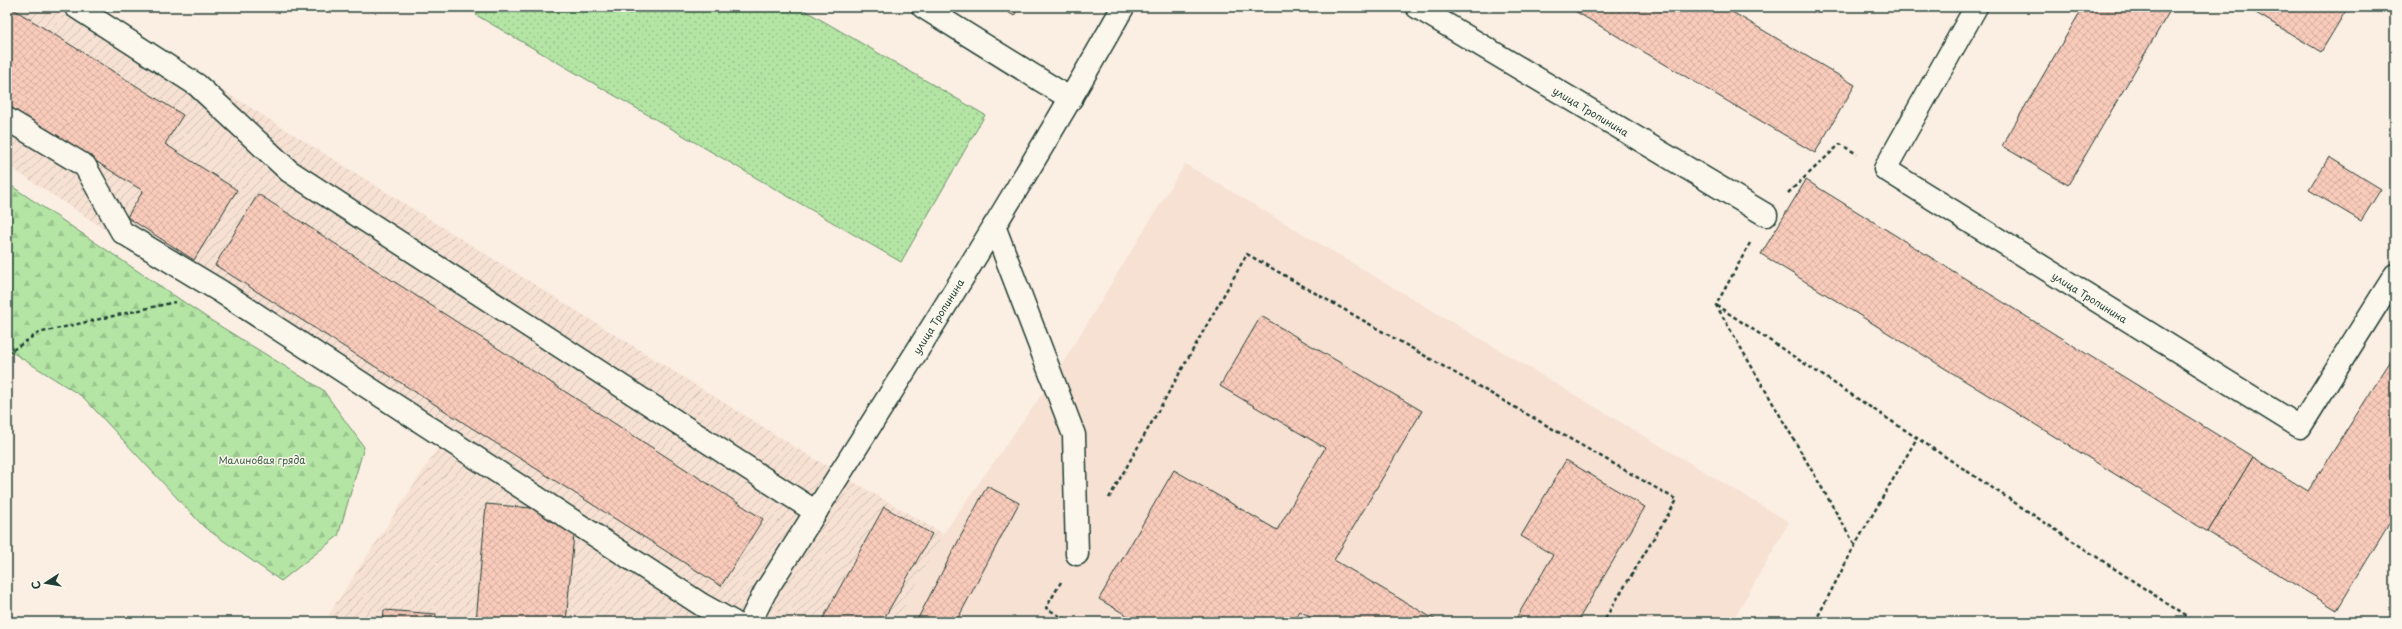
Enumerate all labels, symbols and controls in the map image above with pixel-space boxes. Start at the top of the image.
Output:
street label: улица Тропинина [1550,82,1632,140]
street label: улица Тропинина [2049,268,2131,327]
street label: улица Тропинина [909,275,968,357]
park label: Малиновая гряда [218,452,306,467]
north arrow [26,563,66,603]
text: С [27,579,45,591]

